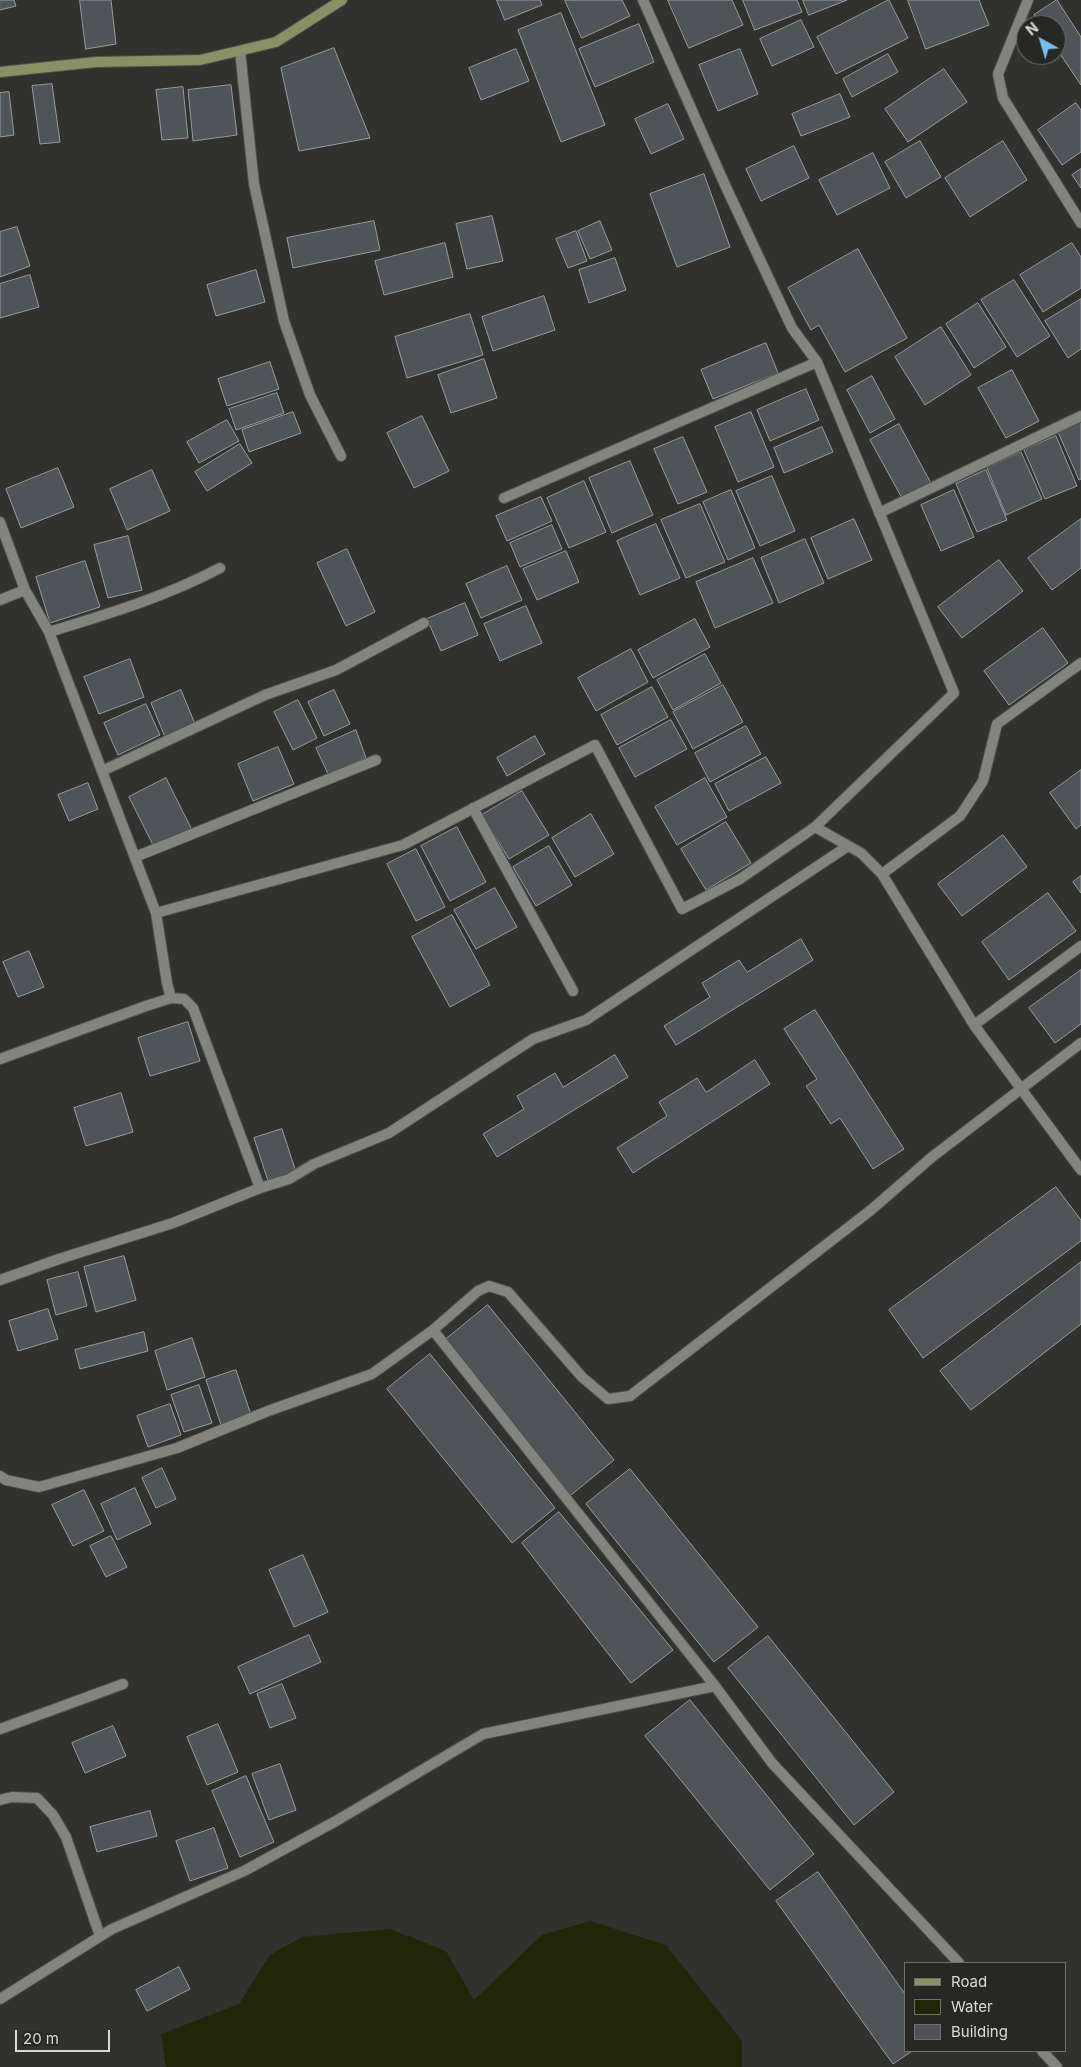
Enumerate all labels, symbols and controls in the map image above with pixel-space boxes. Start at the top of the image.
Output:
north arrow [1016,15,1066,65]
text: N [1022,19,1041,39]
legend [904,1962,1066,2052]
text: Road [951,1972,987,1991]
text: Water [951,1997,993,2016]
scale bar [18,2020,112,2052]
text: Building [951,2022,1008,2041]
text: 20 m [23,2029,59,2048]

